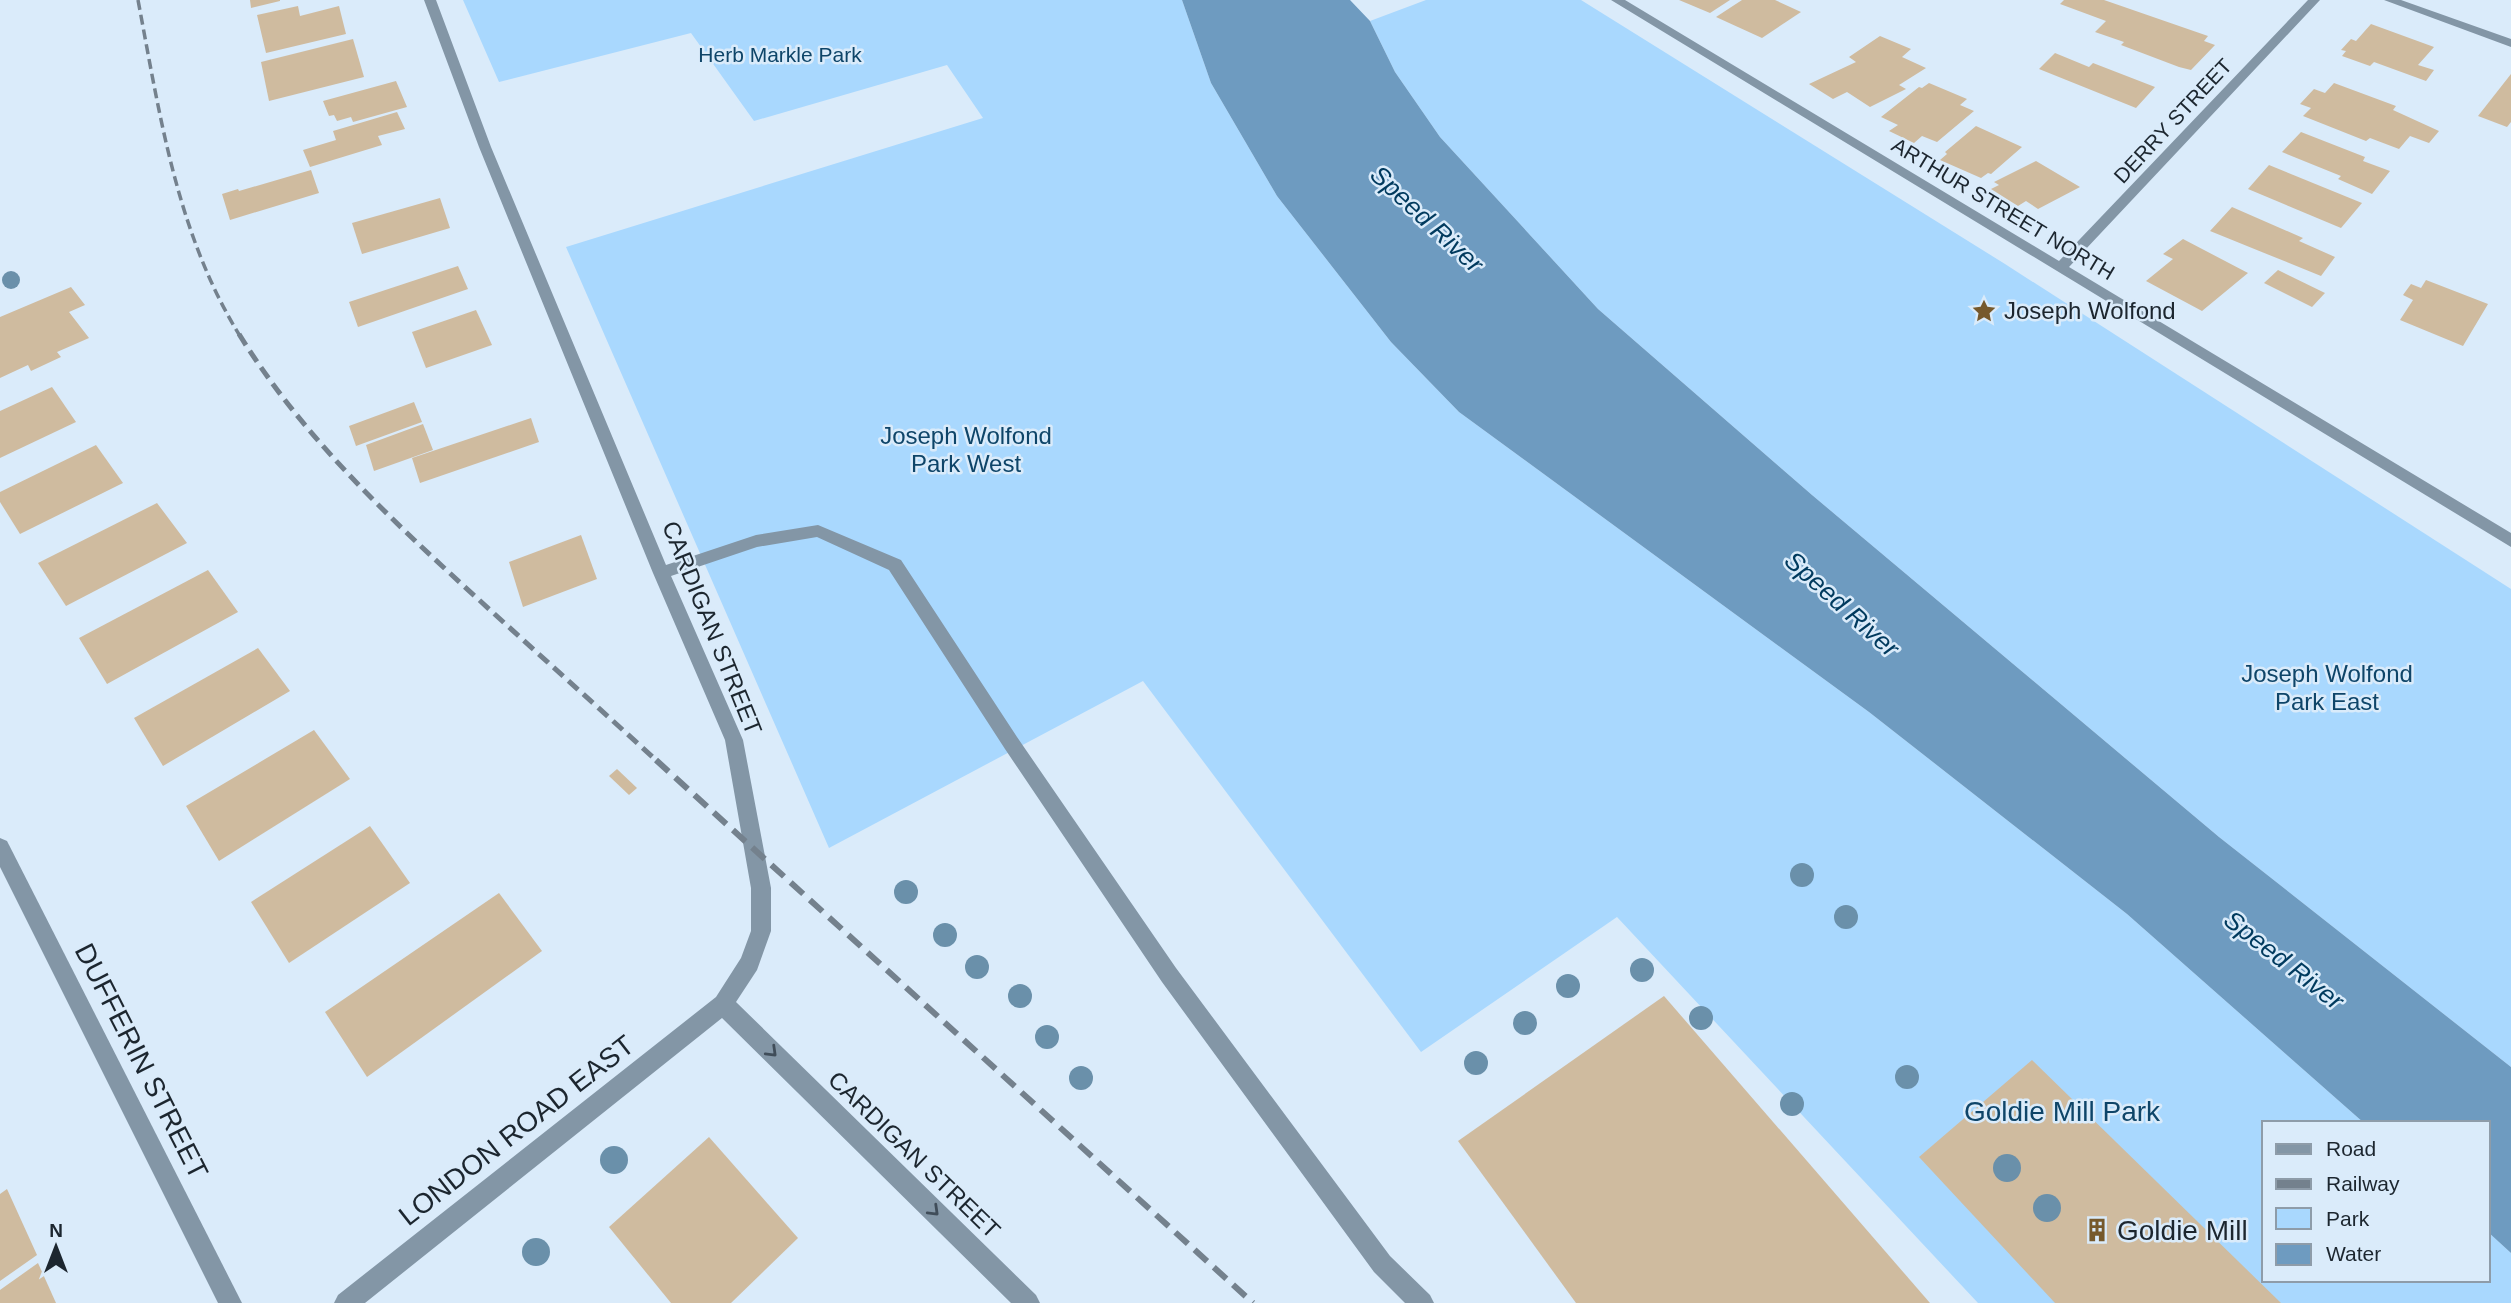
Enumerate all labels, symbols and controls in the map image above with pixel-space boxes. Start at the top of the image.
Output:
park label: Herb Markle Park [698,43,862,66]
street label: DERRY STREET [2109,54,2236,188]
street label: ARTHUR STREET NORTH [1888,133,2119,284]
water label: Speed River [1364,159,1491,280]
place icon: Joseph Wolfond [1970,297,1998,325]
place label: Joseph Wolfond [2004,297,2176,324]
park label: Joseph Wolfond Park West [880,422,1052,477]
street label: CARDIGAN STREET [657,517,768,739]
water label: Speed River [1779,545,1906,664]
park label: Joseph Wolfond Park East [2241,660,2413,715]
water label: Speed River [2218,904,2351,1017]
street label: DUFFERIN STREET [69,938,214,1184]
street label: LONDON ROAD EAST [393,1029,640,1232]
one-way arrow [764,1044,777,1057]
street label: CARDIGAN STREET [823,1066,1006,1244]
park label: Goldie Mill Park [1964,1096,2161,1127]
legend [2262,1121,2490,1282]
text: Road [2326,1137,2376,1160]
text: Railway [2326,1172,2400,1195]
one-way arrow [926,1203,939,1216]
text: Park [2326,1207,2370,1230]
north arrow [21,1212,91,1282]
place label: Goldie Mill [2117,1215,2248,1246]
building icon: Goldie Mill [2083,1216,2111,1244]
text: N [49,1220,63,1241]
text: Water [2326,1242,2381,1265]

